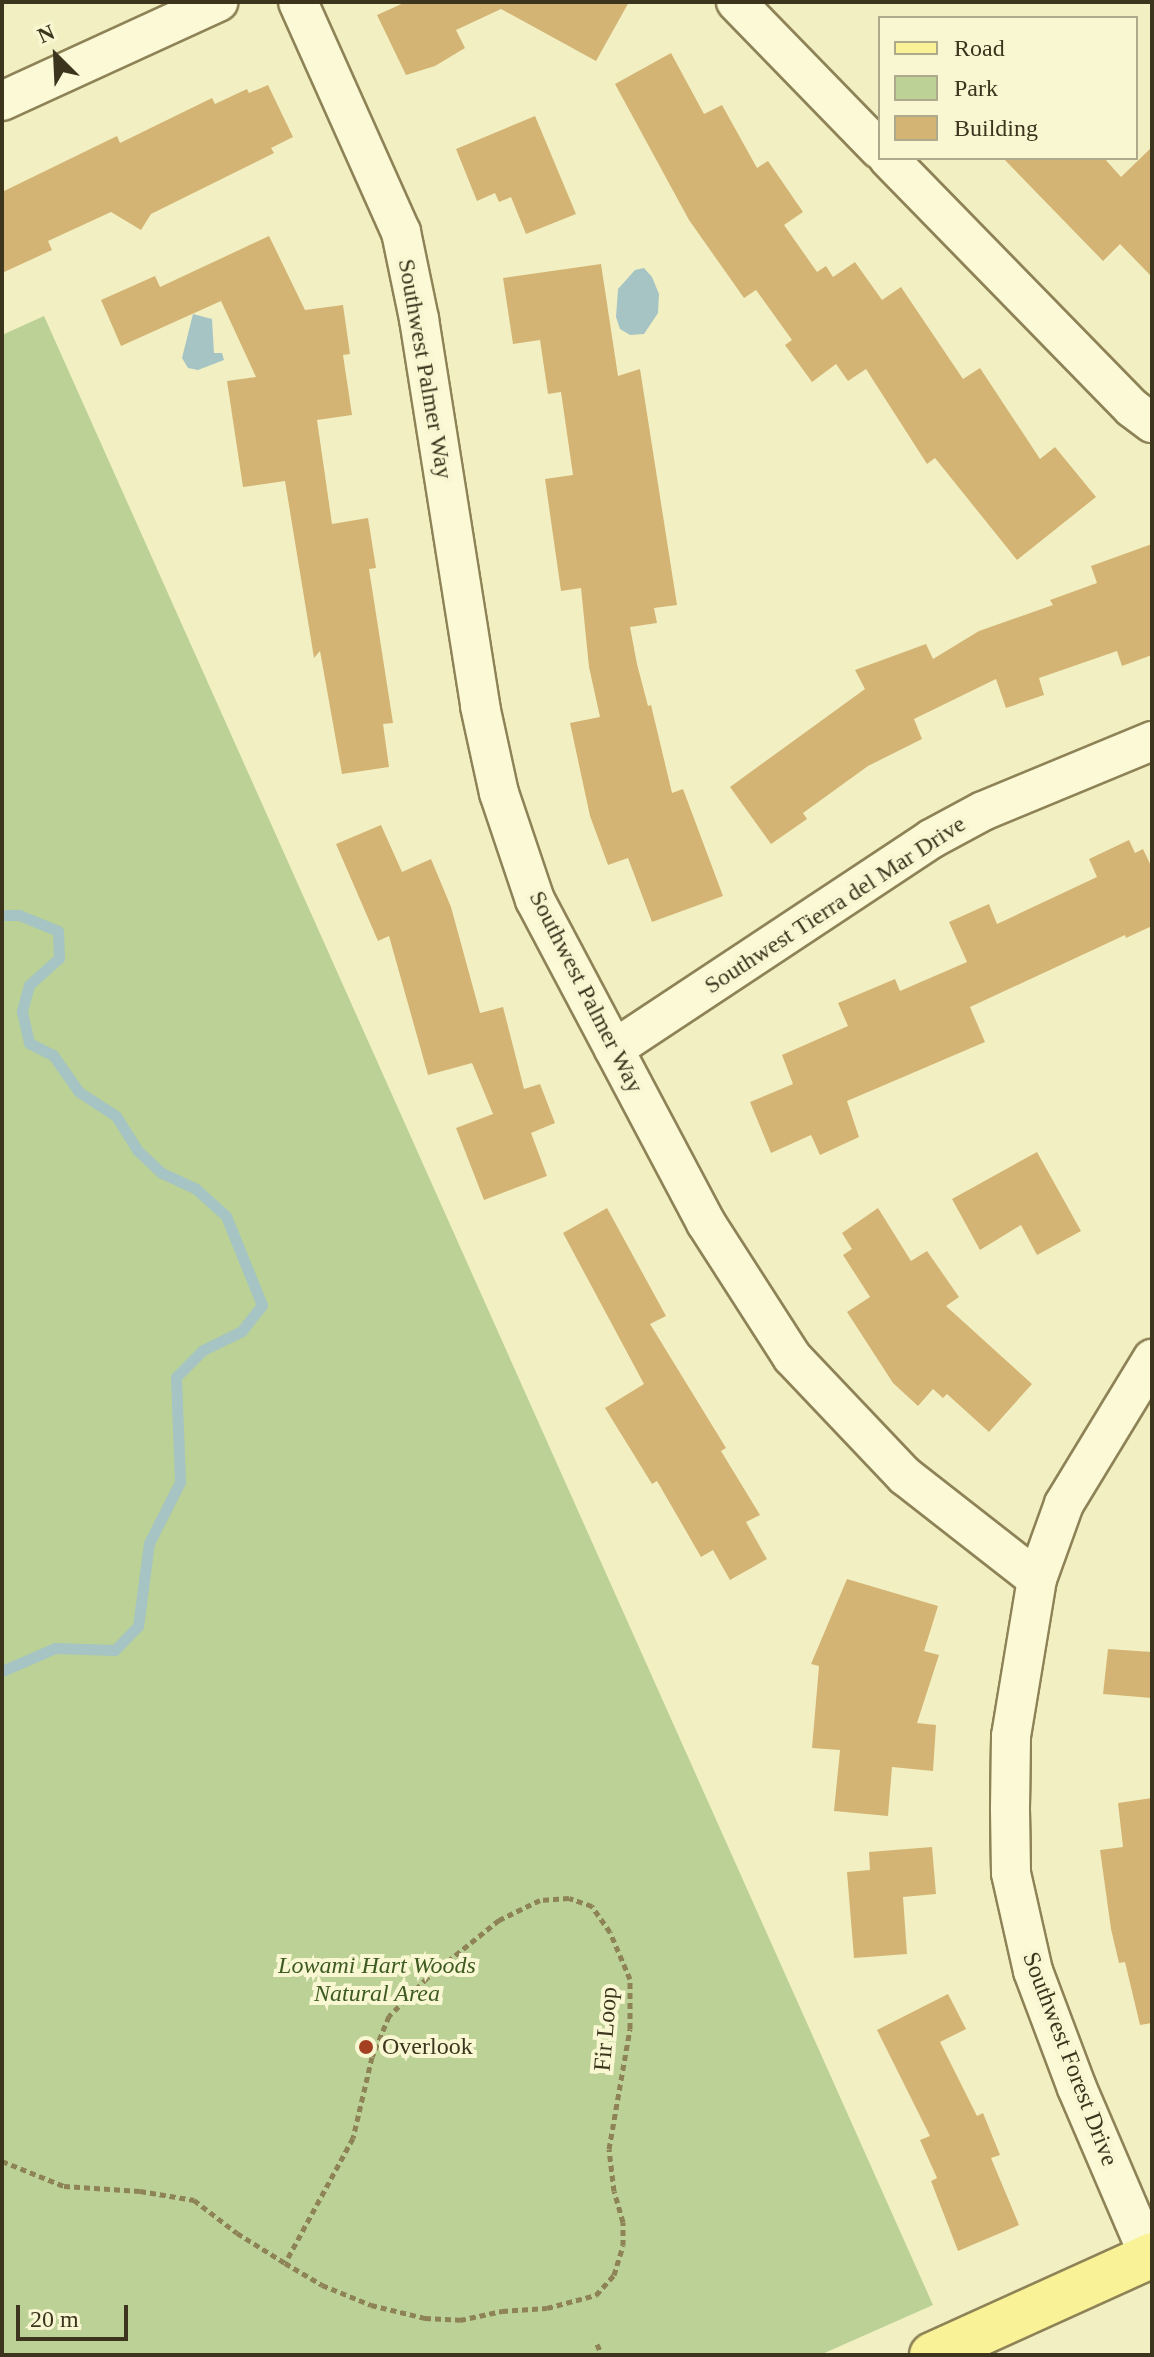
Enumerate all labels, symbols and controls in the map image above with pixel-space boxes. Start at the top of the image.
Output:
north arrow [16,16,96,96]
legend [878,16,1138,160]
text: N [34,19,58,48]
text: Road [954,35,1005,61]
text: Park [954,75,998,101]
text: Building [954,115,1038,141]
street label: Southwest Palmer Way [391,257,459,481]
street label: Southwest Tierra del Mar Drive [699,810,971,1000]
street label: Southwest Palmer Way [522,886,650,1098]
street label: Southwest Forest Drive [1016,1948,1124,2170]
park label: Lowami Hart Woods Natural Area [278,1952,476,2008]
street label: Fir Loop [588,1986,624,2072]
place label: Overlook [382,2033,473,2061]
marker: Overlook [357,2038,375,2056]
scale bar [20,2289,132,2339]
text: 20 m [30,2306,79,2332]

